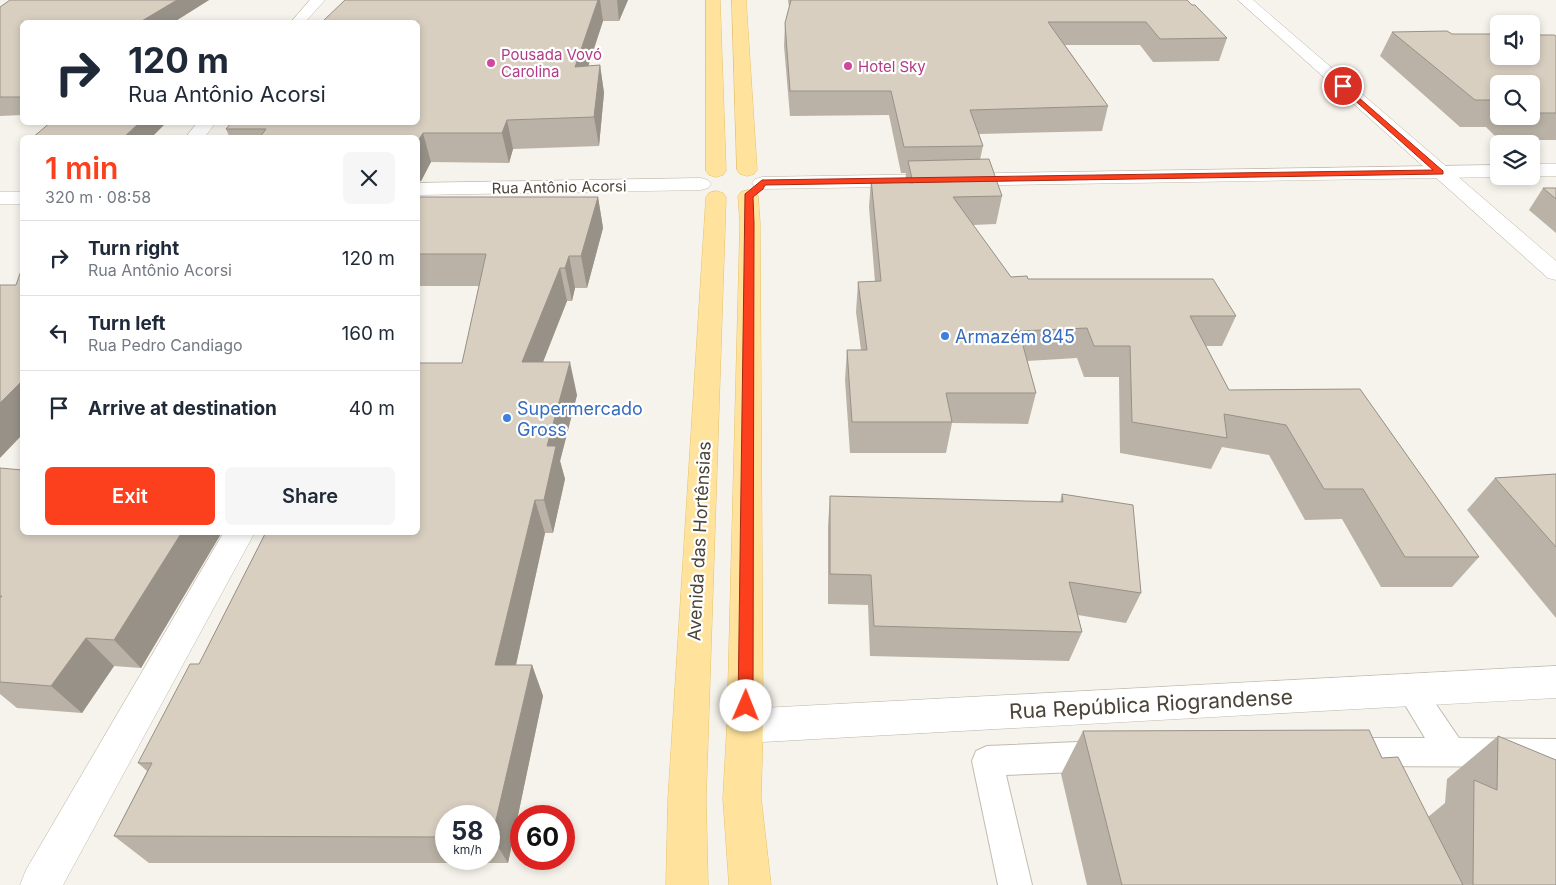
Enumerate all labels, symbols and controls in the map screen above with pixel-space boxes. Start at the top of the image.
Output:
map controls [1490,15,1540,185]
button: sound [1490,15,1540,65]
text: 120 m [128,39,229,81]
icon: right [45,40,110,105]
place label: Pousada Vovó Carolina [501,45,602,81]
marker: Pousada Vovó Carolina [485,57,497,69]
place label: Hotel Sky [858,57,926,76]
marker: Hotel Sky [842,60,854,72]
pin [1322,65,1364,107]
icon: arrive [1329,72,1357,100]
button: search [1490,75,1540,125]
text: Rua Antônio Acorsi [128,81,326,107]
button: layers [1490,135,1540,185]
text: 1 min [45,150,118,186]
button: close [343,152,395,204]
street label: Rua Antônio Acorsi [491,176,627,198]
text: 320 m · 08:58 [45,187,151,207]
text: Turn right [88,237,179,260]
icon: right [45,244,73,272]
text: 120 m [342,247,395,270]
text: Rua Antônio Acorsi [88,260,232,280]
text: Turn left [88,312,166,335]
icon: left [45,319,73,347]
text: 160 m [342,322,395,345]
place label: Armazém 845 [955,326,1075,347]
marker: Armazém 845 [939,330,951,342]
text: Rua Pedro Candiago [88,335,243,355]
icon: arrive [45,394,73,422]
text: Arrive at destination [88,397,277,420]
text: 40 m [349,397,395,420]
place label: Supermercado Gross [517,398,643,440]
marker: Supermercado Gross [501,412,513,424]
street label: Avenida das Hortênsias [683,441,715,641]
button: Exit [45,467,215,525]
button: Share [225,467,395,525]
position arrow [719,679,771,731]
street label: Rua República Riograndense [1008,684,1294,724]
speed limit sign: 60 [510,805,575,870]
text: 58 [451,816,484,846]
text: km/h [453,842,482,857]

